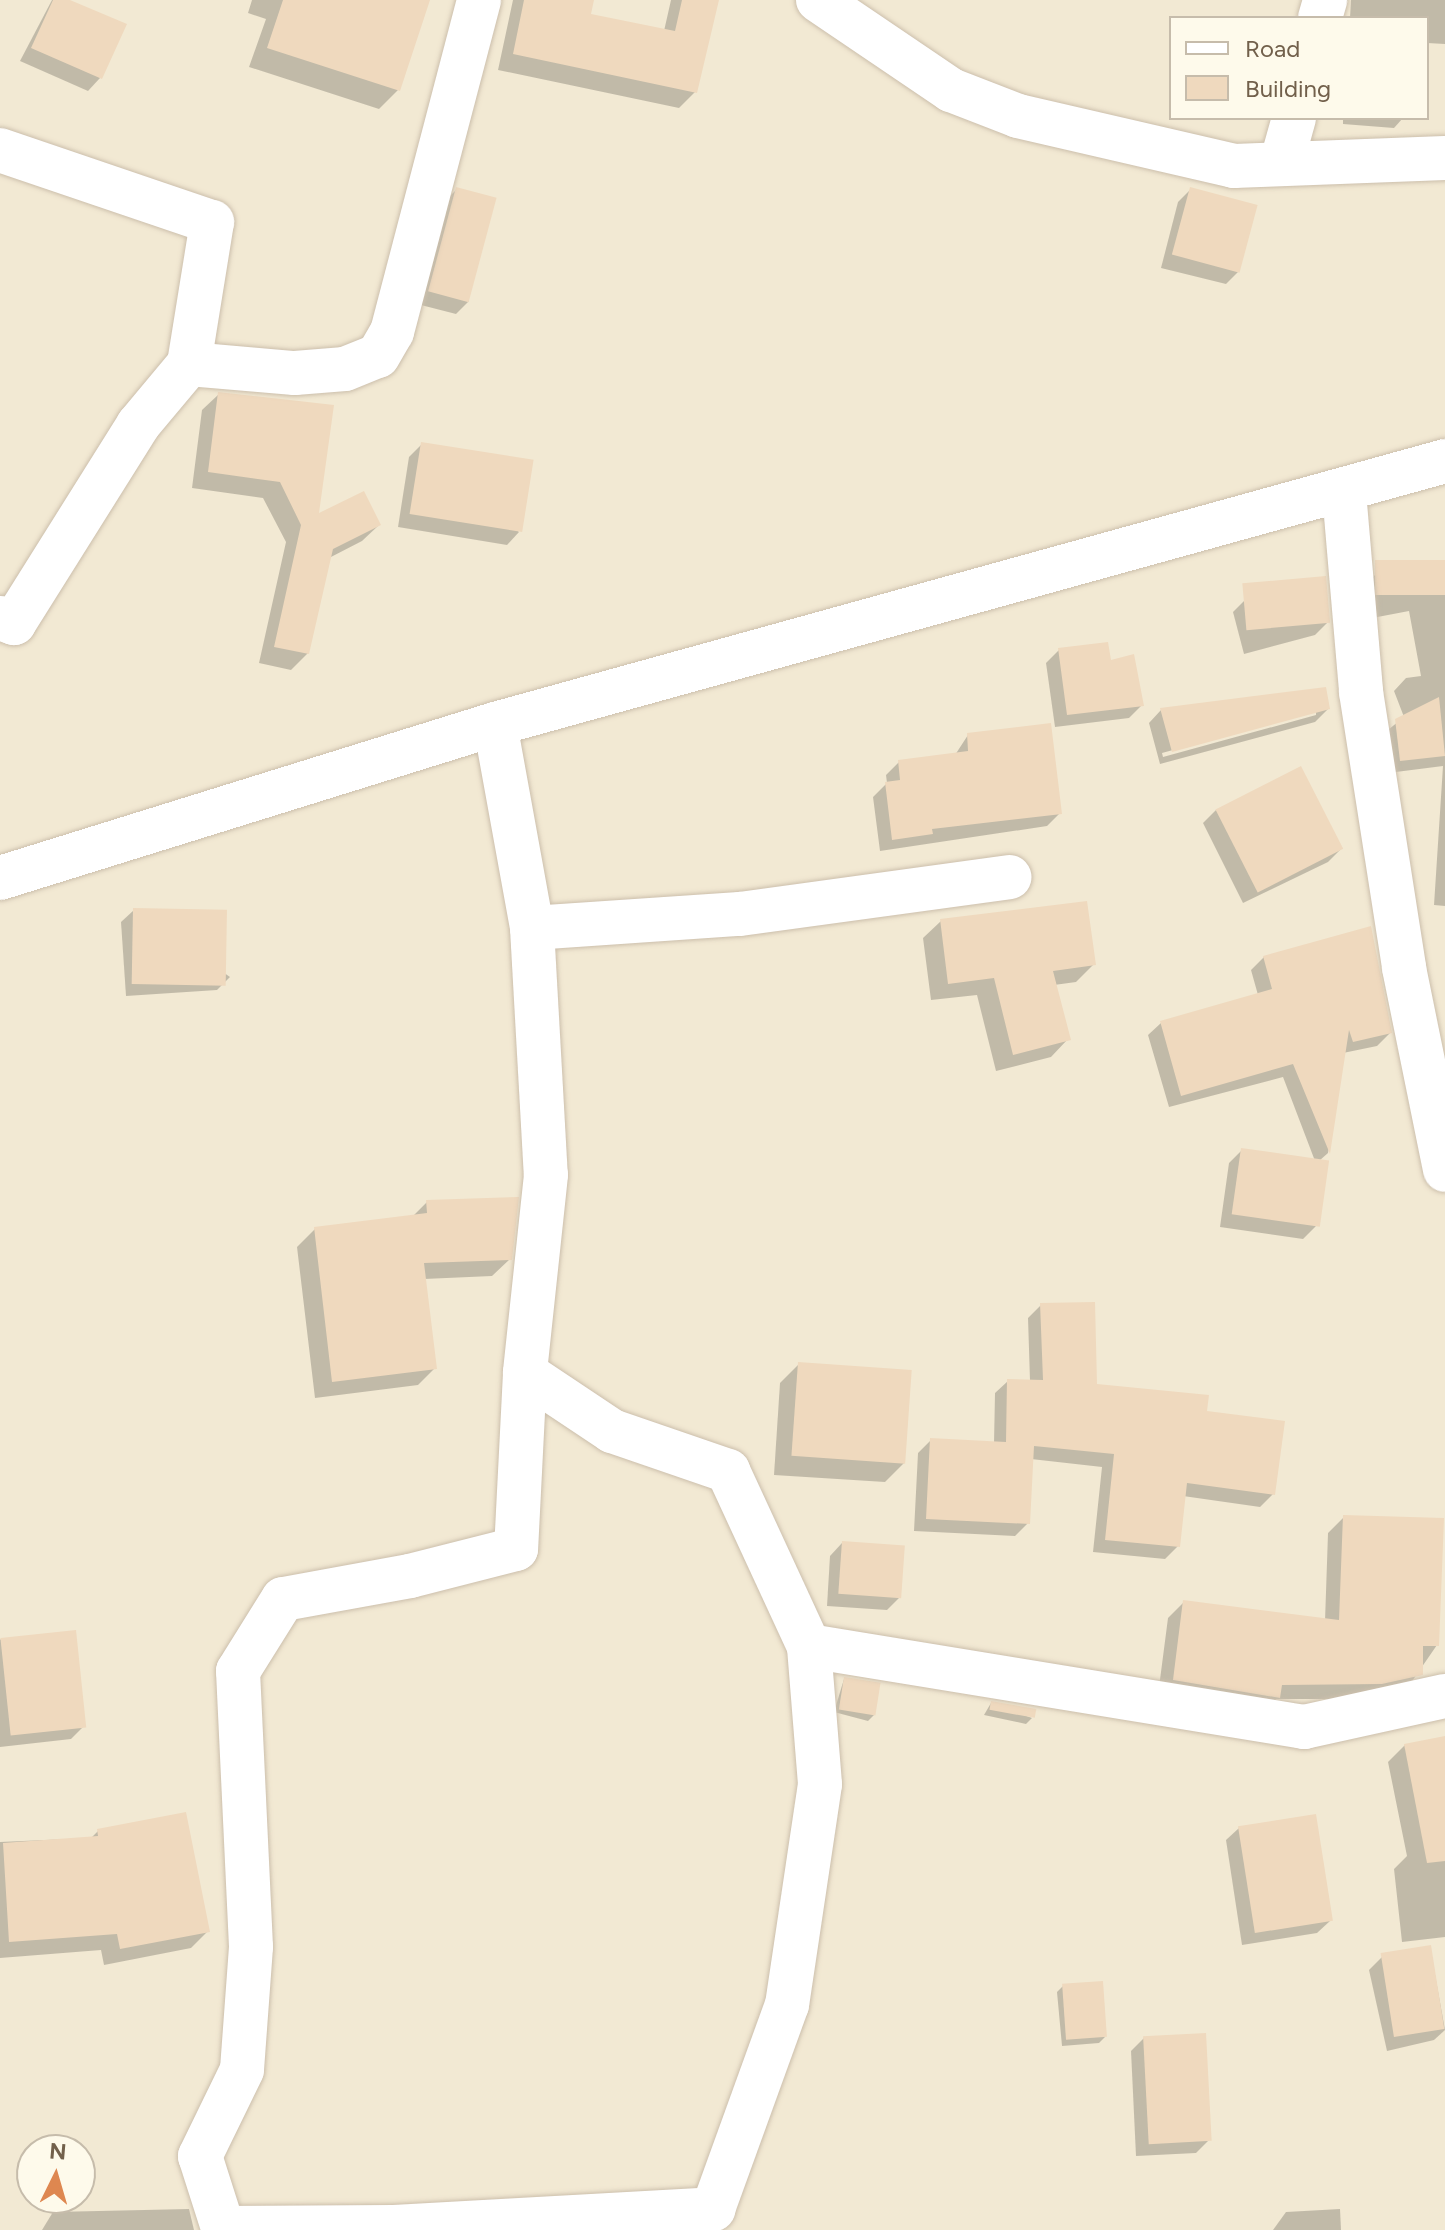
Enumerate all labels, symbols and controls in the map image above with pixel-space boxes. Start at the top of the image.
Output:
legend [1169,16,1429,120]
text: Road [1245,34,1300,63]
text: Building [1245,74,1331,103]
north arrow [16,2134,96,2214]
text: N [48,2137,68,2166]

